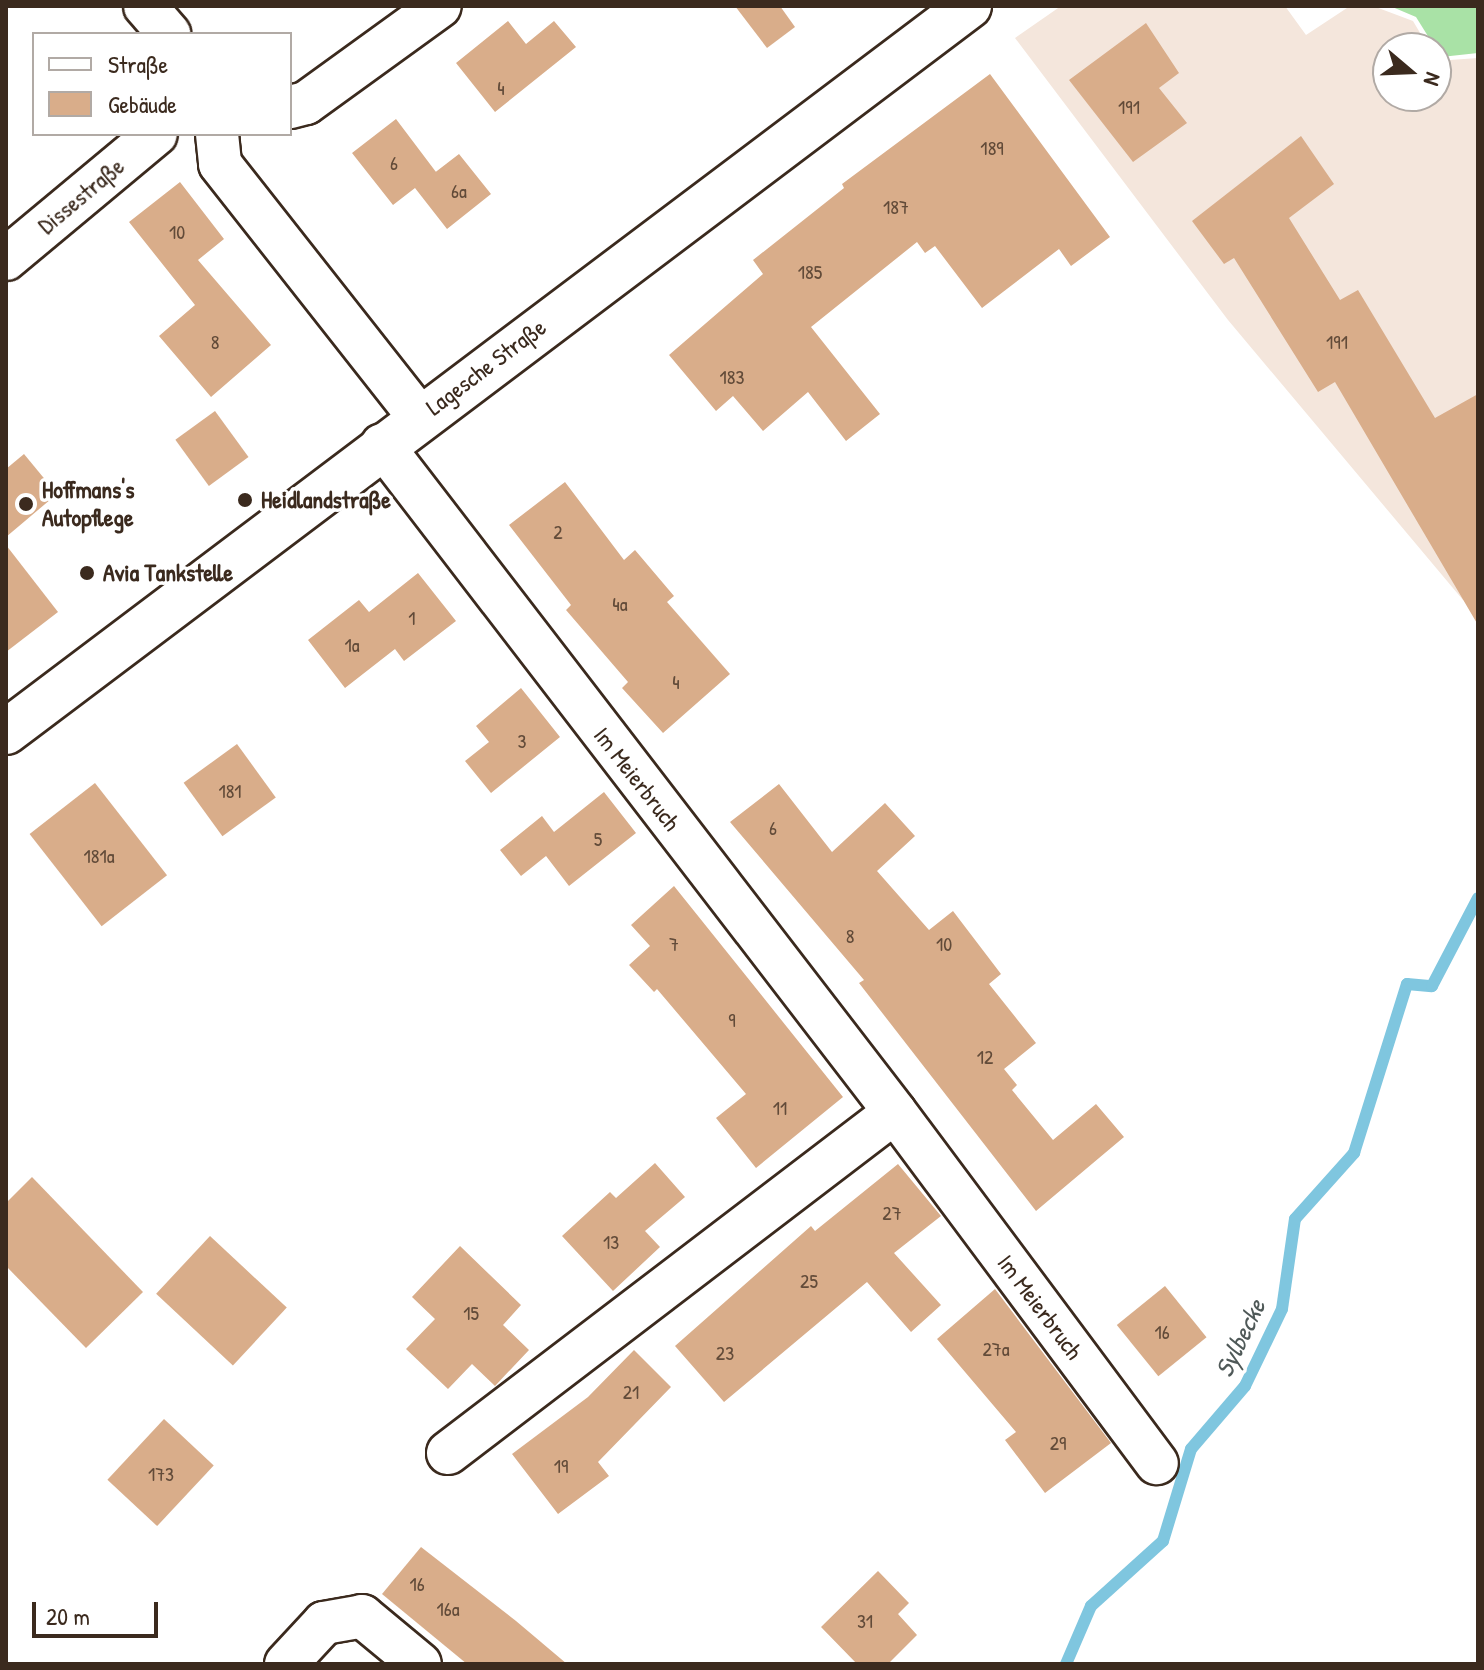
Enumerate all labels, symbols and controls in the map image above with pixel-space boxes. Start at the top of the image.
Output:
legend [32,32,292,136]
north arrow [1372,32,1452,112]
text: Straße [108,48,168,80]
text: N [1417,69,1449,90]
house number: 4 [497,75,505,99]
text: Gebäude [108,88,177,120]
house number: 191 [1118,94,1140,118]
house number: 189 [980,135,1004,159]
house number: 6 [390,150,398,174]
street label: Dissestraße [32,152,130,240]
house number: 6a [451,178,467,202]
house number: 187 [883,194,909,218]
house number: 10 [169,219,185,243]
house number: 185 [798,259,822,283]
street label: Lagesche Straße [420,313,552,421]
house number: 8 [211,329,219,353]
house number: 191 [1326,329,1348,353]
house number: 183 [720,364,744,388]
place label: Hoffmans's Autopflege [42,476,134,532]
place label: Heidlandstraße [261,486,391,514]
marker: Heidlandstraße [236,491,254,509]
marker: Hoffmans's Autopflege [17,495,35,513]
house number: 2 [553,519,563,543]
place label: Avia Tankstelle [103,559,233,587]
marker: Avia Tankstelle [78,564,96,582]
house number: 4a [612,591,628,615]
house number: 1 [408,605,416,629]
house number: 1a [344,632,360,656]
house number: 4 [672,669,680,693]
street label: Im Meierbruch [588,721,686,837]
house number: 3 [518,728,526,752]
house number: 181 [218,778,242,802]
house number: 6 [769,815,777,839]
house number: 5 [594,826,602,850]
house number: 181a [83,843,115,867]
house number: 8 [846,923,854,947]
house number: 7 [669,931,679,955]
house number: 10 [936,931,952,955]
house number: 9 [728,1007,736,1031]
house number: 12 [977,1044,993,1068]
house number: 11 [773,1095,787,1119]
house number: 27 [882,1200,902,1224]
house number: 13 [603,1229,619,1253]
street label: Im Meierbruch [991,1249,1089,1365]
house number: 25 [800,1268,818,1292]
water label: Sylbecke [1208,1294,1272,1382]
house number: 15 [463,1300,479,1324]
house number: 16 [1154,1319,1170,1343]
house number: 27a [982,1336,1010,1360]
house number: 23 [716,1340,734,1364]
house number: 21 [623,1379,639,1403]
house number: 29 [1050,1430,1066,1454]
house number: 19 [554,1453,568,1477]
house number: 173 [148,1461,174,1485]
house number: 16 [409,1571,425,1595]
scale bar [36,1586,162,1636]
house number: 16a [436,1596,460,1620]
text: 20 m [46,1600,90,1632]
house number: 31 [857,1608,873,1632]

